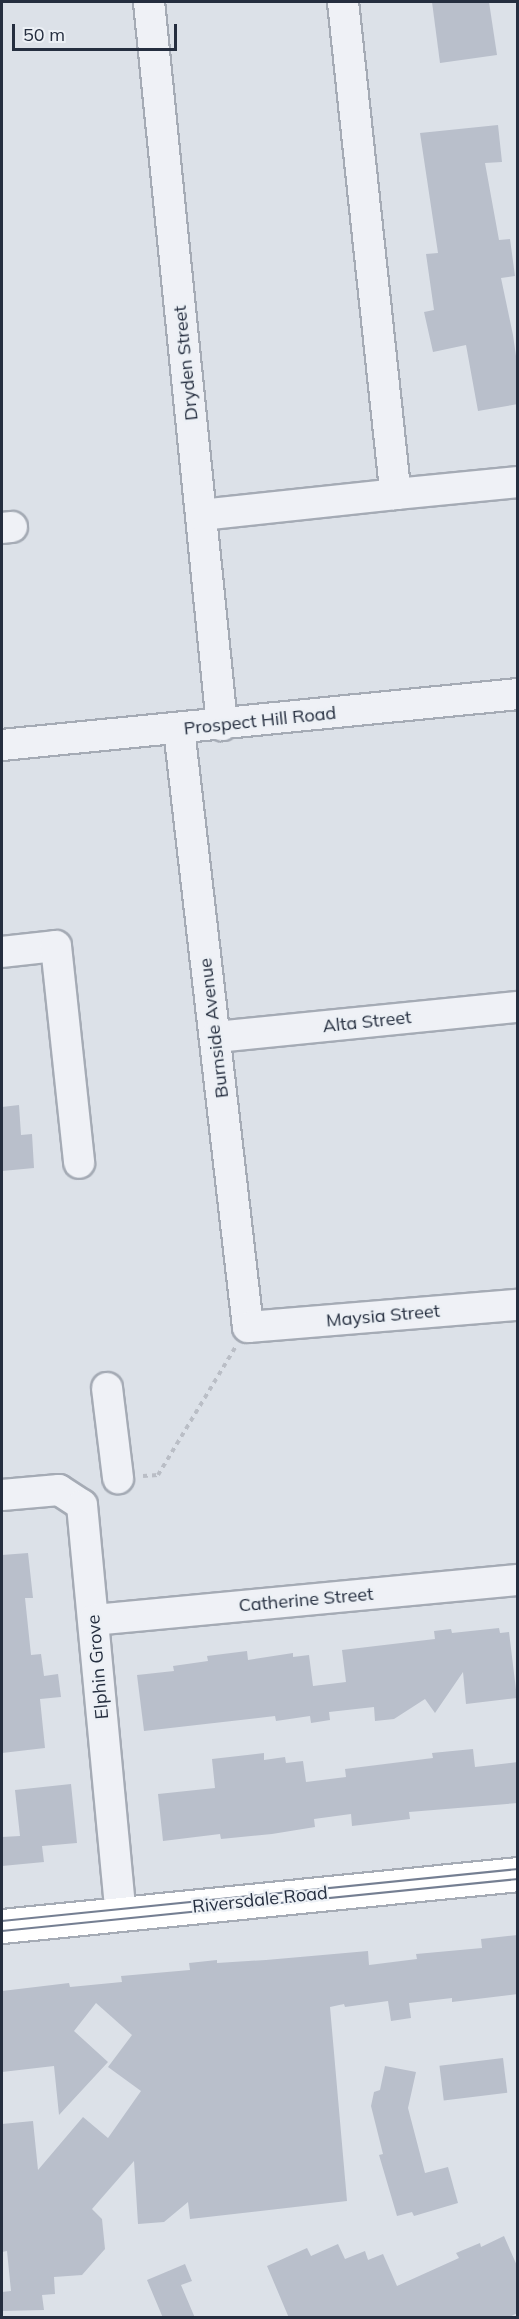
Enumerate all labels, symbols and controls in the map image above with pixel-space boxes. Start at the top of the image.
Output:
scale bar [15,12,180,50]
text: 50 m [23,23,65,46]
street label: Dryden Street [169,304,203,422]
street label: Prospect Hill Road [183,702,337,740]
street label: Burnside Avenue [195,957,233,1099]
street label: Alta Street [322,1007,412,1037]
street label: Maysia Street [325,1300,441,1332]
street label: Catherine Street [238,1583,374,1617]
street label: Elphin Grove [83,1614,113,1720]
street label: Riversdale Road [191,1882,329,1918]

